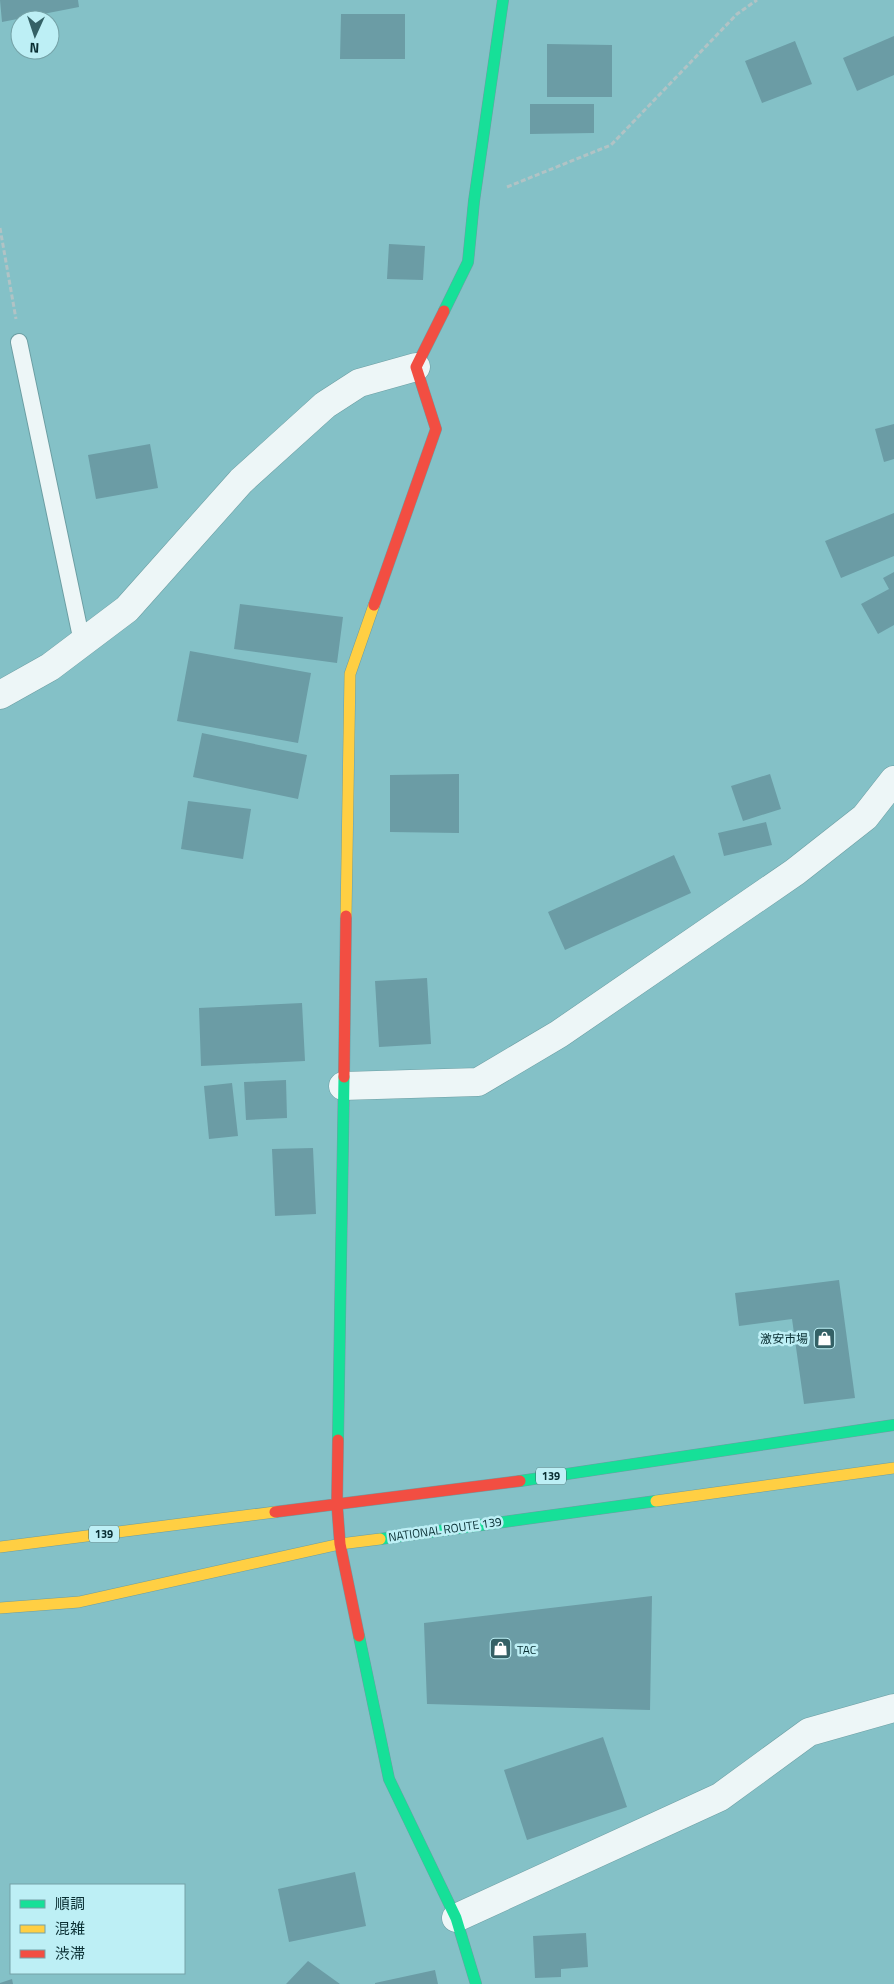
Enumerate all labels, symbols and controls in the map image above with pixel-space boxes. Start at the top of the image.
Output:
north arrow [10,10,60,60]
text: N [29,38,40,59]
shop icon: 激安市場 [812,1326,836,1350]
place label: 激安市場 [760,1329,808,1348]
road number: 139 [536,1468,566,1484]
street label: NATIONAL ROUTE 139 [387,1512,503,1546]
road number: 139 [89,1526,119,1542]
shop icon: TAC [489,1637,513,1661]
place label: TAC [517,1640,537,1659]
legend [10,1884,185,1974]
text: 順調 [55,1892,85,1915]
text: 混雑 [55,1917,85,1940]
text: 渋滞 [55,1942,85,1965]

